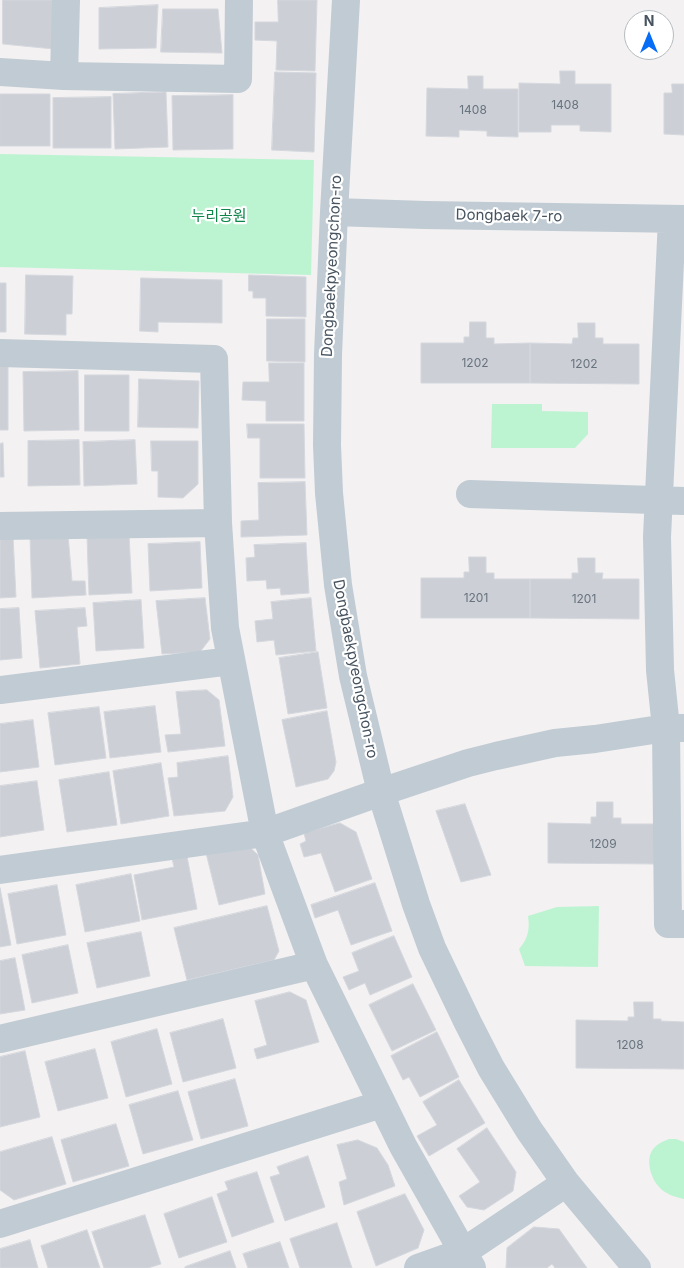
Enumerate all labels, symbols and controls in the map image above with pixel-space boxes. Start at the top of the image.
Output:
north arrow [624,10,674,60]
text: N [644,12,654,29]
house number: 1408 [551,98,579,112]
house number: 1408 [459,103,487,117]
street label: Dongbaekpyeongchon-ro [318,175,346,357]
street label: Dongbaek 7-ro [456,206,562,226]
park label: 누리공원 [191,207,247,225]
house number: 1202 [461,356,489,370]
house number: 1202 [570,357,598,371]
street label: Dongbaekpyeongchon-ro [329,578,381,760]
house number: 1201 [464,591,488,605]
house number: 1201 [572,592,596,606]
house number: 1209 [589,837,617,851]
house number: 1208 [616,1038,644,1052]

